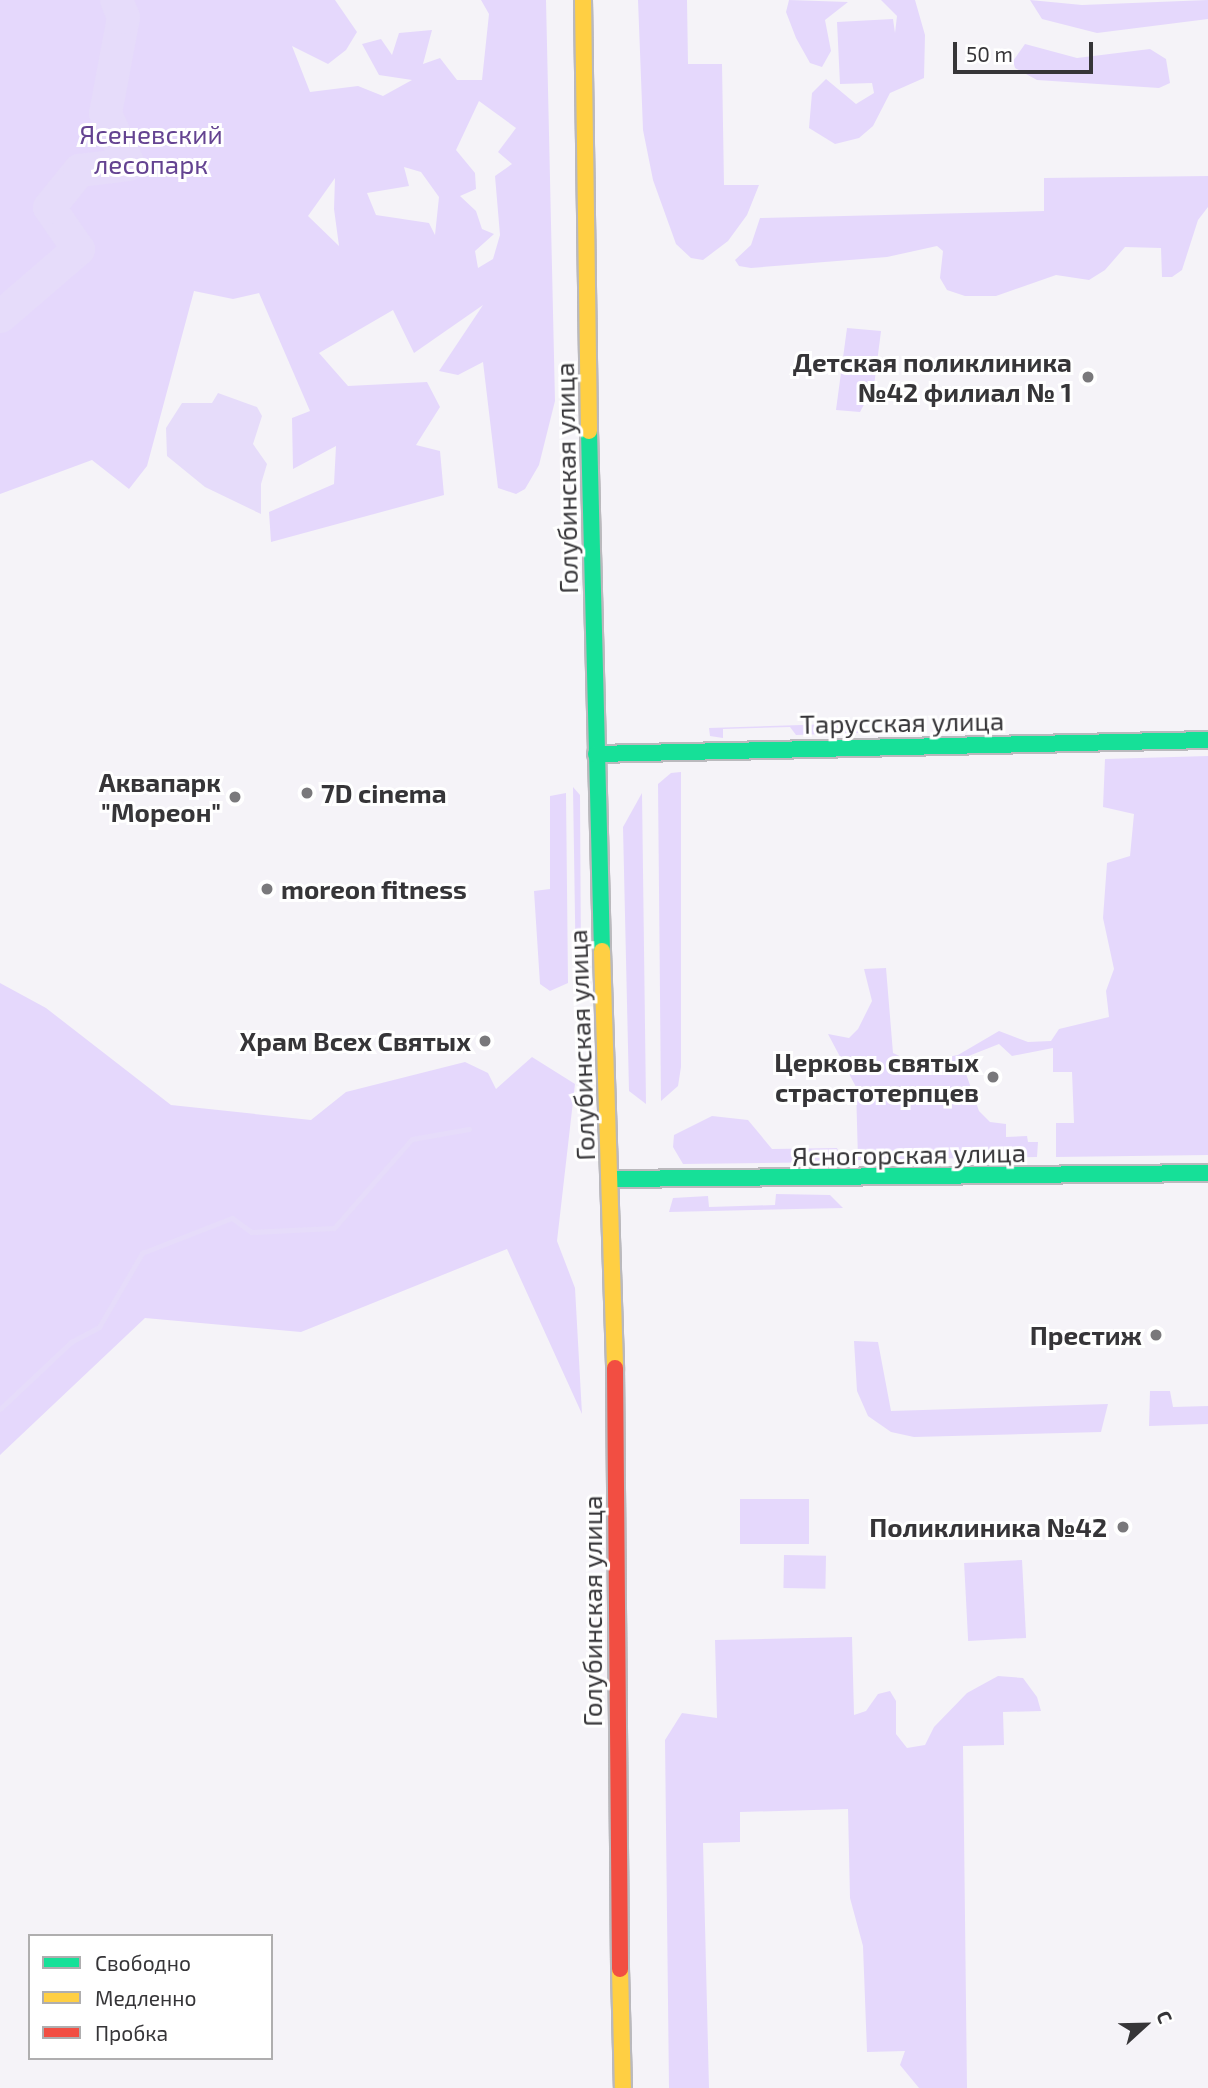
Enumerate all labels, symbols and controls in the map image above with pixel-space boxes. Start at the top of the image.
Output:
scale bar [956,28,1096,72]
text: 50 m [966,41,1013,66]
park label: Ясеневский лесопарк [79,118,223,180]
place label: Детская поликлиника №42 филиал № 1 [793,346,1072,408]
street label: Голубинская улица [548,362,584,594]
marker: Детская поликлиника №42 филиал № 1 [1078,367,1098,387]
street label: Тарусская улица [800,705,1004,739]
place label: Аквапарк "Мореон" [99,766,221,828]
place label: 7D cinema [321,777,447,809]
marker: 7D cinema [299,785,315,801]
marker: Аквапарк "Мореон" [227,789,243,805]
place label: moreon fitness [281,873,467,905]
marker: moreon fitness [259,881,275,897]
street label: Голубинская улица [561,929,601,1161]
place label: Храм Всех Святых [240,1025,471,1057]
marker: Храм Всех Святых [477,1033,493,1049]
place label: Церковь святых страстотерпцев [774,1046,979,1108]
marker: Церковь святых страстотерпцев [985,1069,1001,1085]
street label: Ясногорская улица [792,1136,1026,1172]
place label: Престиж [1030,1319,1142,1351]
marker: Престиж [1148,1327,1164,1343]
street label: Голубинская улица [576,1495,608,1727]
place label: Поликлиника №42 [869,1511,1107,1543]
marker: Поликлиника №42 [1113,1517,1133,1537]
legend [28,1934,273,2060]
text: Свободно [95,1950,191,1975]
text: Медленно [95,1985,197,2010]
north arrow [1110,1990,1180,2060]
text: С [1152,2007,1178,2026]
text: Пробка [95,2020,168,2045]

